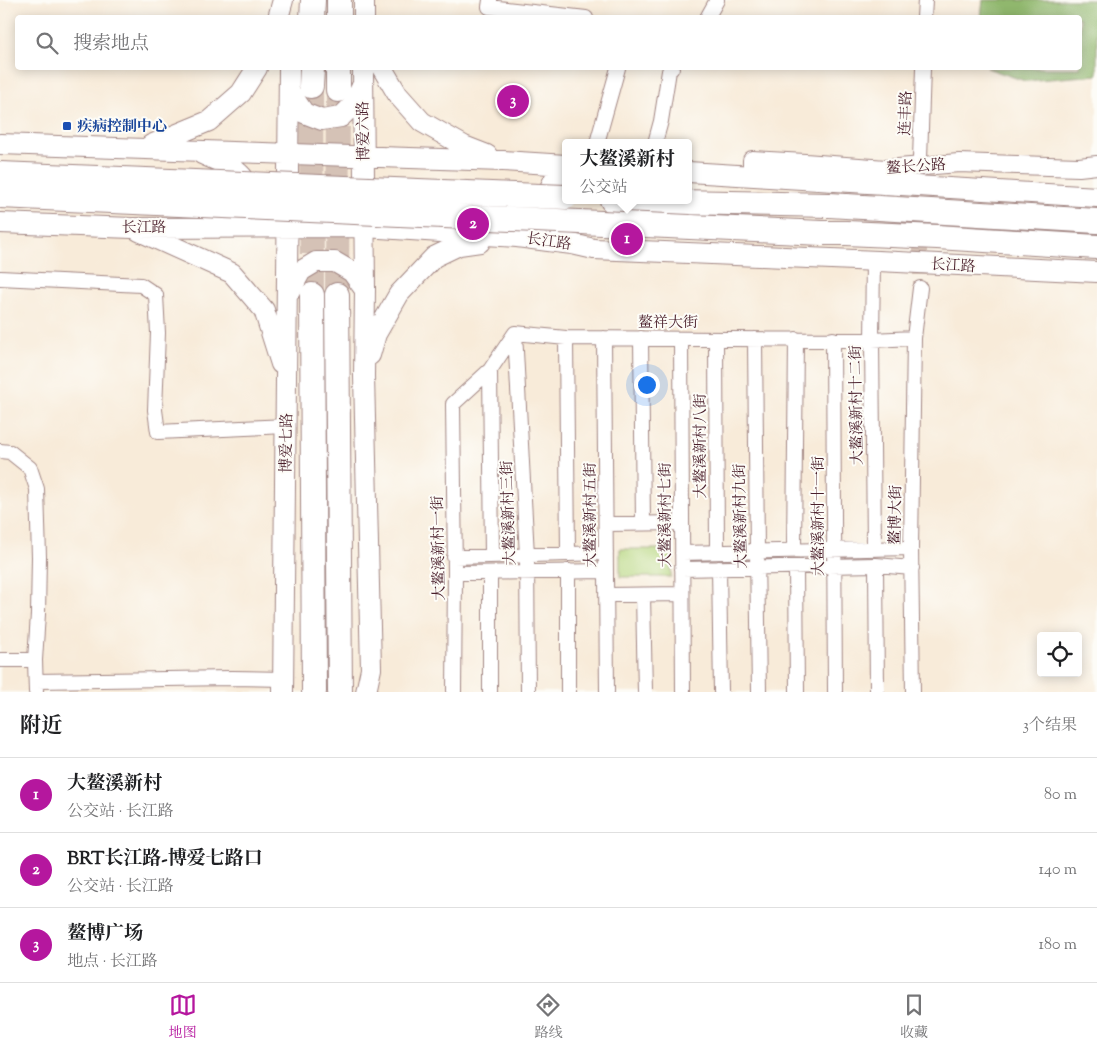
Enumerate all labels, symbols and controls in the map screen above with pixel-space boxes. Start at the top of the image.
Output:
search box [15,15,1082,70]
icon: search [33,29,61,57]
text: 搜索地点 [73,31,149,58]
pin: 3 [497,82,529,120]
street label: 连丰路 [895,90,918,136]
street label: 博爱六路 [353,101,376,161]
place label: 疾病控制中心 [77,117,167,138]
marker: 疾病控制中心 [61,120,73,132]
popup [562,139,692,204]
text: 大鳌溪新村 [579,147,675,174]
street label: 鳌长公路 [885,155,947,180]
text: 公交站 [579,177,628,200]
pin: 2 [457,205,489,243]
street label: 长江路 [121,218,167,239]
pin: 1 [611,220,643,258]
street label: 长江路 [525,229,573,256]
street label: 长江路 [930,255,976,278]
street label: 鳌祥大街 [638,313,698,334]
street label: 大鳌溪新村十二街 [846,345,869,465]
your location [634,372,660,398]
street label: 大鳌溪新村八街 [691,393,712,499]
street label: 博爱七路 [276,413,299,473]
street label: 大鳌溪新村十一街 [809,456,830,576]
street label: 大鳌溪新村三街 [497,460,522,566]
street label: 大鳌溪新村五街 [581,462,602,568]
street label: 大鳌溪新村七街 [656,462,677,568]
street label: 大鳌溪新村九街 [730,463,753,569]
street label: 鳌博大街 [885,485,908,545]
street label: 大鳌溪新村一街 [428,495,451,601]
map controls [1037,632,1082,677]
button: locate [1037,632,1082,677]
text: 附近 [20,712,62,742]
text: 3个结果 [1023,715,1077,738]
text: 大鳌溪新村 [67,771,162,798]
text: 1 [33,784,39,807]
text: 80 m [1044,784,1077,807]
text: 公交站 · 长江路 [67,801,174,824]
text: BRT长江路-博爱七路口 [67,846,263,873]
text: 2 [32,859,40,882]
text: 140 m [1039,859,1077,882]
text: 公交站 · 长江路 [67,876,174,899]
text: 鳌博广场 [67,921,143,948]
text: 3 [33,934,39,957]
text: 180 m [1038,934,1077,957]
text: 地点 · 长江路 [67,951,158,974]
tab: 地图 [169,991,197,1044]
tab: 路线 [534,991,562,1044]
tab: 收藏 [900,991,928,1044]

